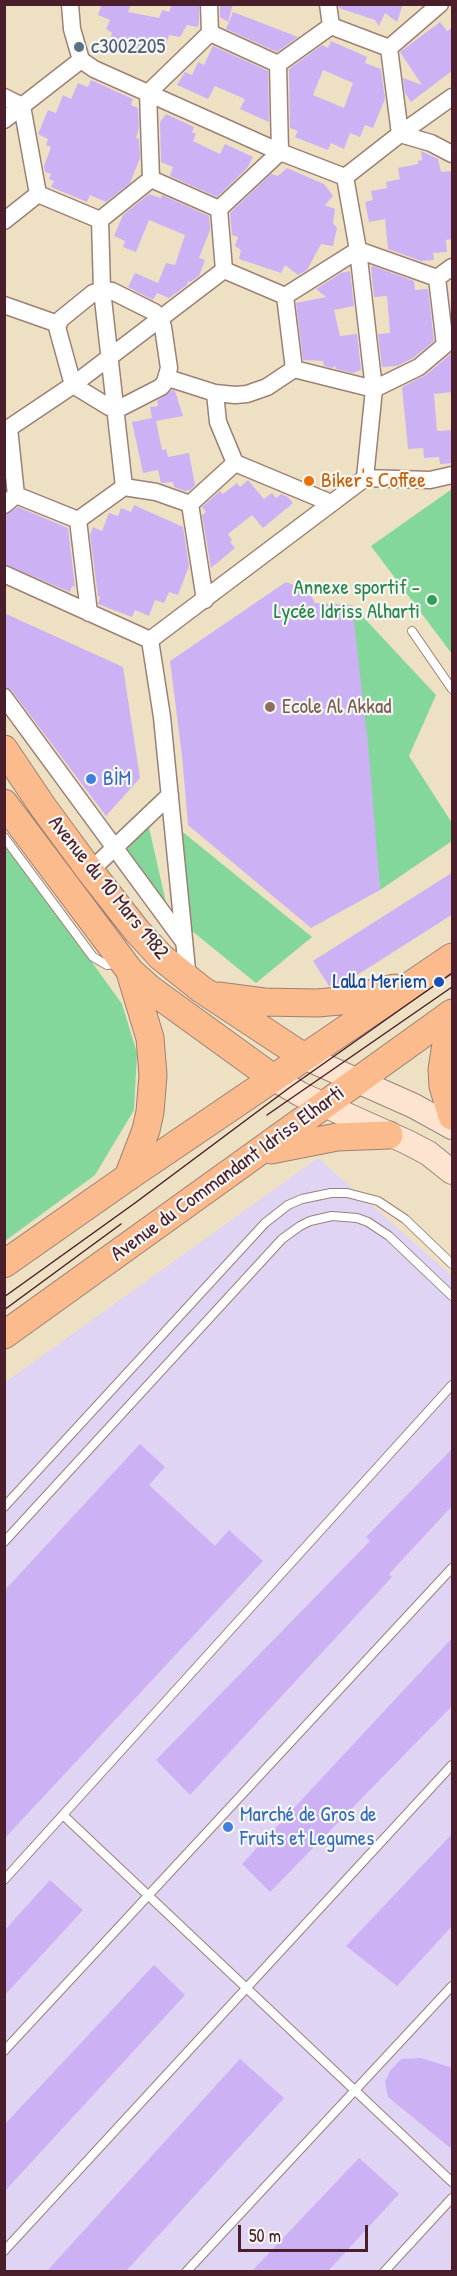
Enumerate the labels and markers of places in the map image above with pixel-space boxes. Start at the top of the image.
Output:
place label: c3002205 [91,34,165,60]
marker: c3002205 [72,40,86,54]
place label: Biker's Coffee [321,468,426,494]
marker: Biker's Coffee [302,474,316,488]
place label: Annexe sportif - Lycée Idriss Alharti [274,575,420,625]
marker: Annexe sportif - Lycée Idriss Alharti [425,593,439,607]
place label: Ecole Al Akkad [282,694,391,720]
marker: Ecole Al Akkad [263,700,277,714]
place label: BİM [103,766,131,792]
marker: BİM [84,772,98,786]
place label: Lalla Meriem [333,969,427,995]
marker: Lalla Meriem [432,975,446,989]
place label: Marché de Gros de Fruits et Legumes [240,1802,376,1852]
marker: Marché de Gros de Fruits et Legumes [221,1820,235,1834]

